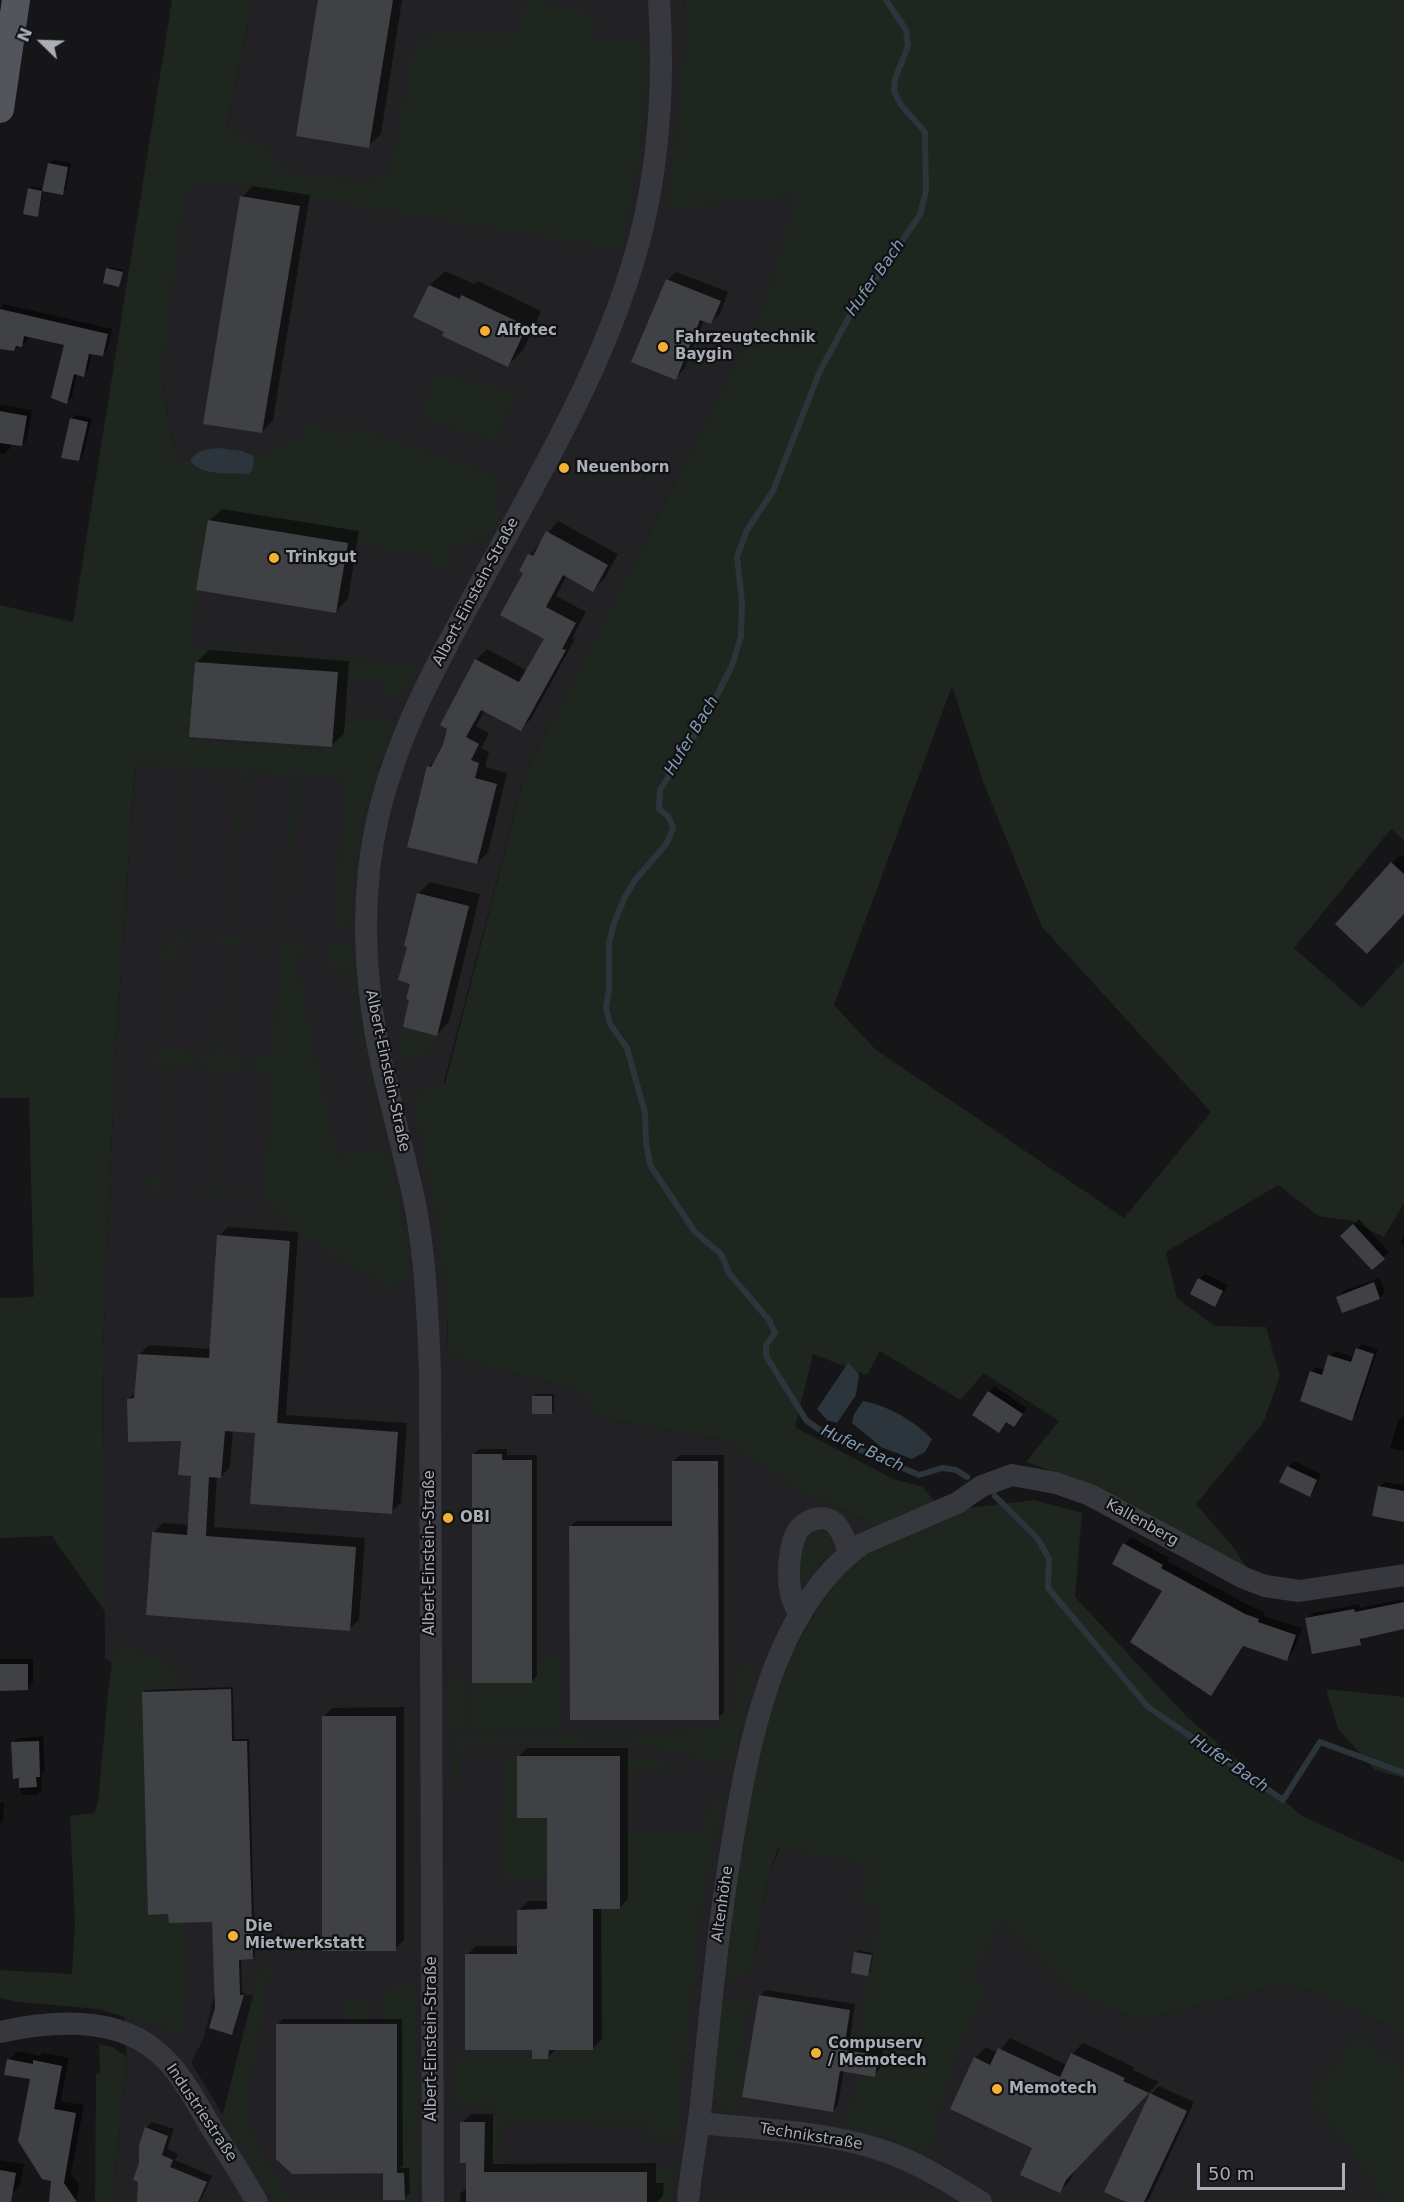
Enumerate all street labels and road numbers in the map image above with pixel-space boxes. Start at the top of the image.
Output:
street label: Albert-Einstein-Straße [429,515,523,669]
street label: Albert-Einstein-Straße [361,988,413,1154]
street label: Albert-Einstein-Straße [421,1470,439,1636]
street label: Kallenberg [1103,1496,1181,1550]
street label: Altenhöhe [709,1865,737,1943]
street label: Albert-Einstein-Straße [423,1956,441,2122]
street label: Industriestraße [162,2061,240,2165]
street label: Technikstraße [758,2120,864,2154]

